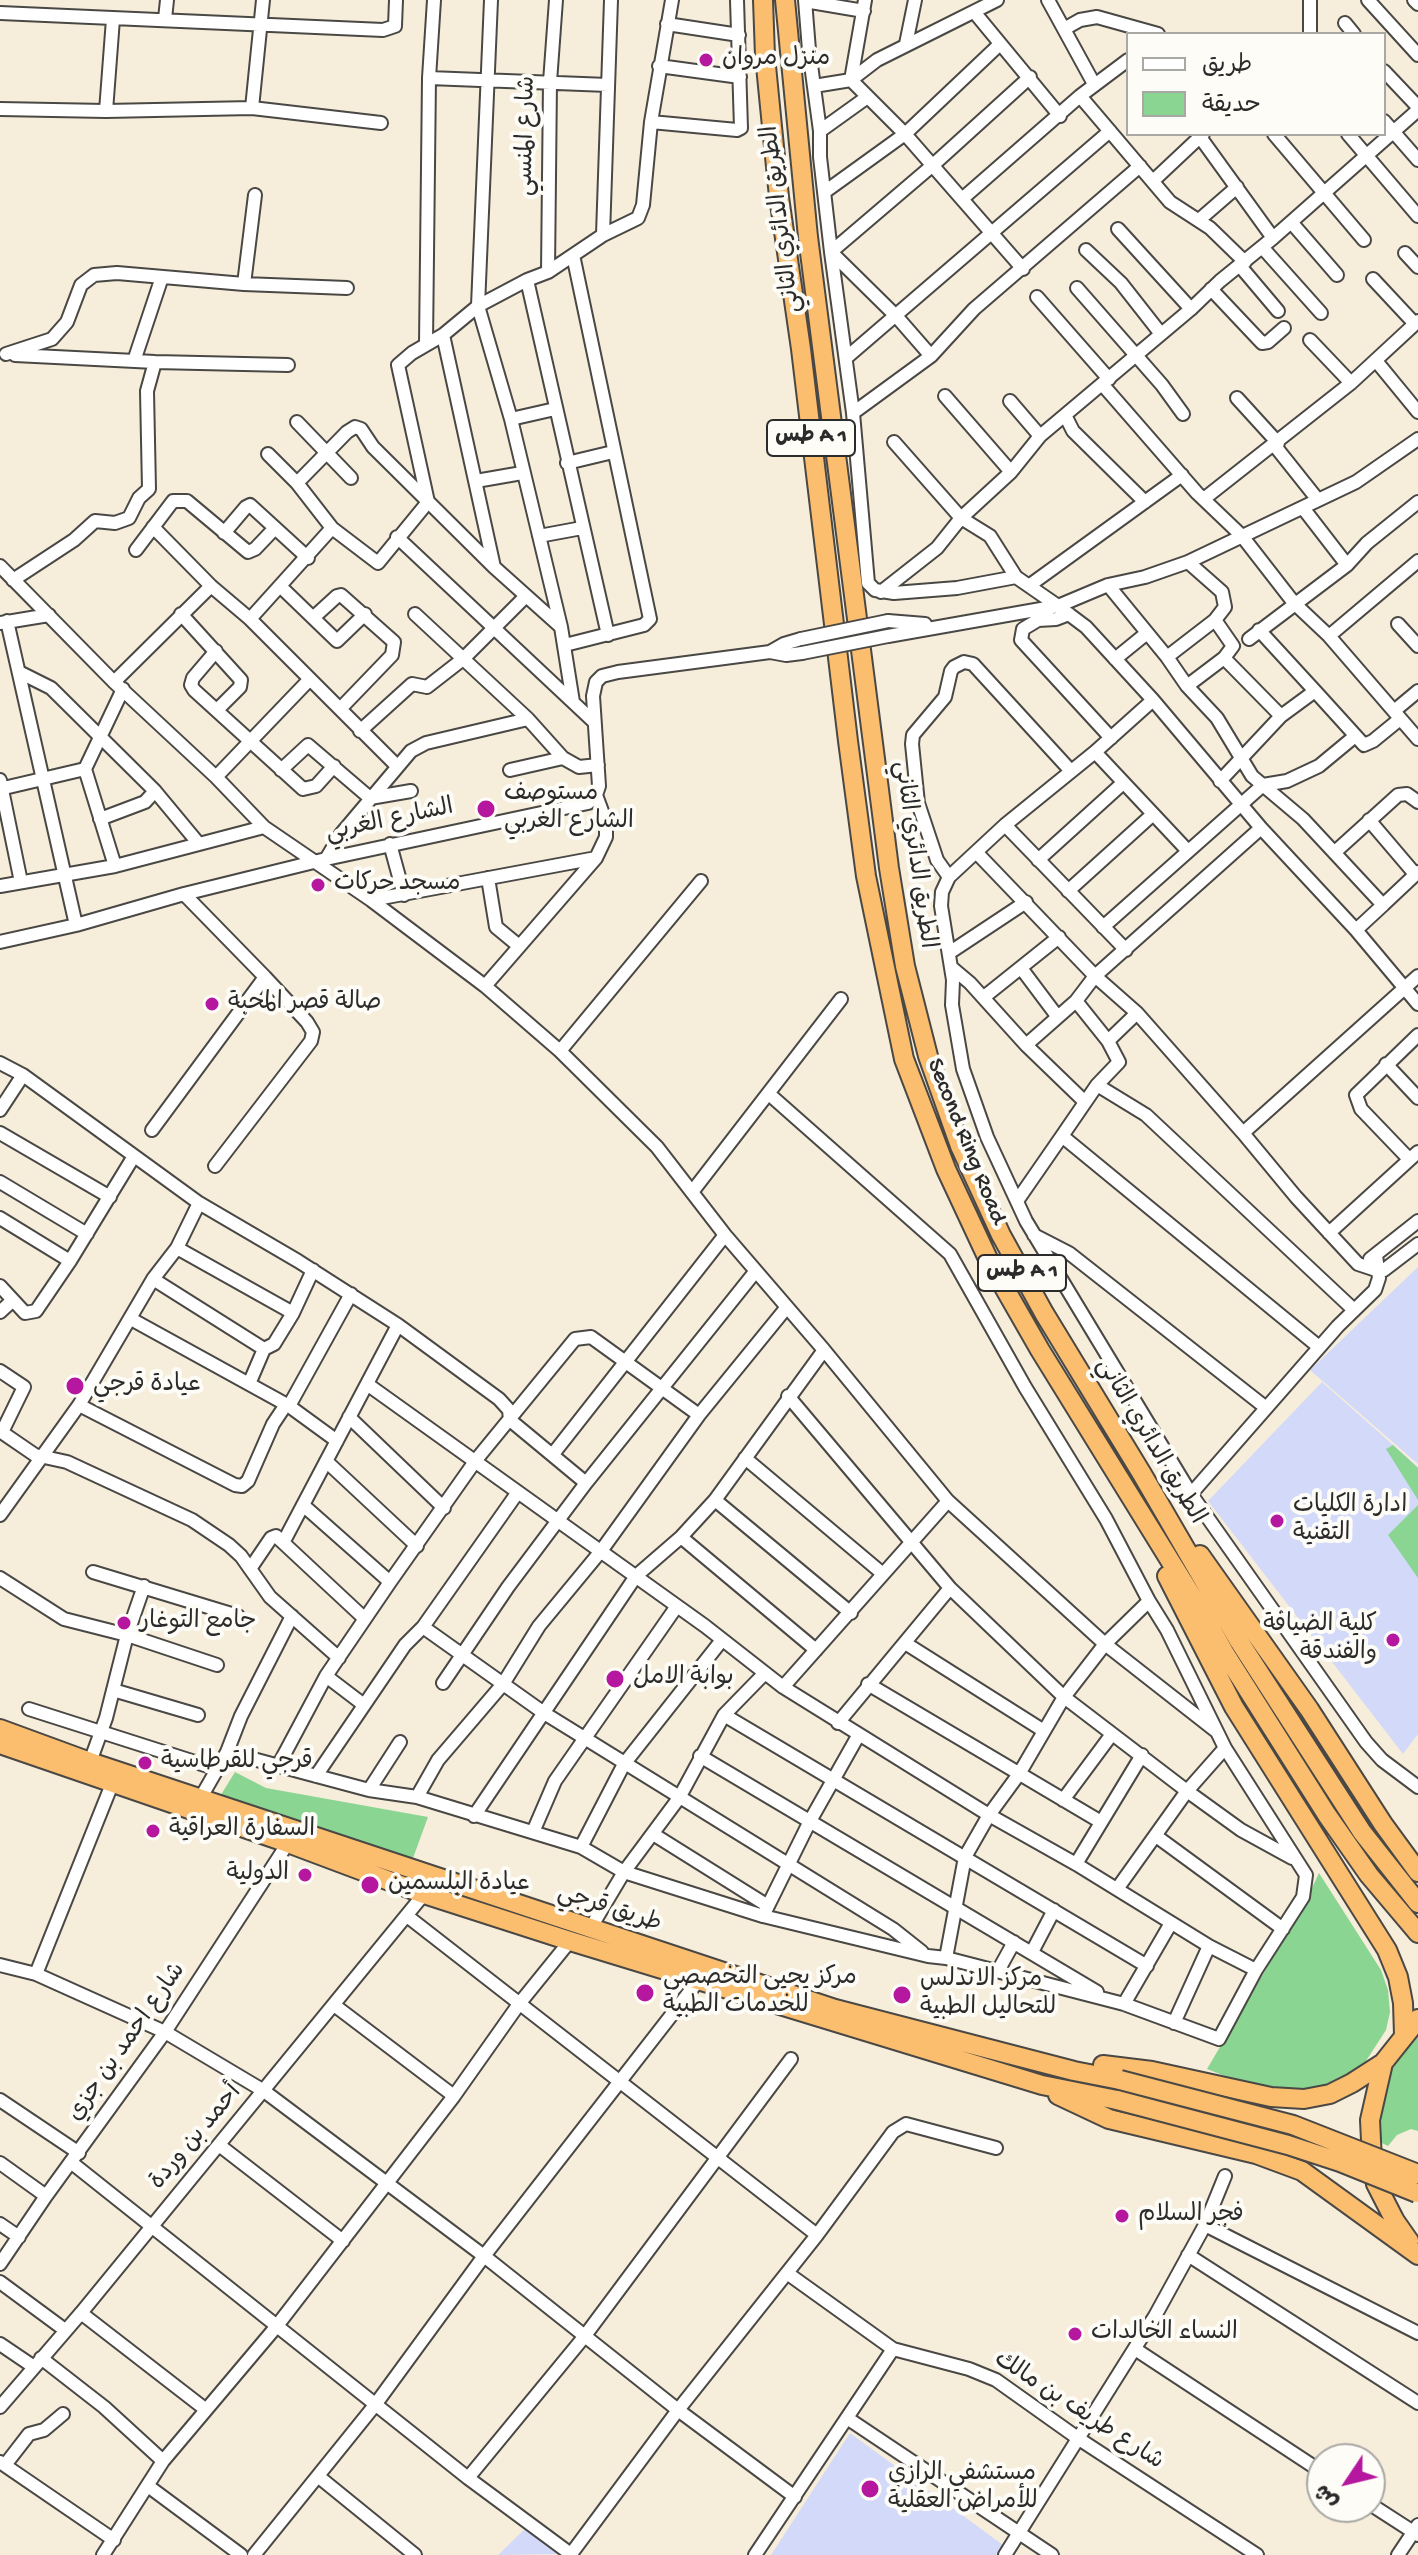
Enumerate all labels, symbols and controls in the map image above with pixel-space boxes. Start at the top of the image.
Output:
legend [1126,32,1386,136]
place label: منزل مروان [722,46,830,74]
marker: منزل مروان [697,51,715,69]
text: طريق [1202,52,1252,81]
street label: شارع المنسي [513,76,543,196]
text: حديقة [1202,92,1261,121]
street label: الطريق الدائري الثاني [757,123,809,315]
road number: طس A 1 [767,420,855,456]
street label: الطريق الدائري الثاني [886,759,940,951]
place label: مستوصف الشارع الغربي [504,781,634,837]
street label: الشارع الغربي [324,794,456,850]
marker: مستوصف الشارع الغربي [475,798,497,820]
place label: مسجد حركات [334,871,460,899]
marker: مسجد حركات [309,876,327,894]
place label: صالة قصر المحبة [228,990,382,1018]
marker: صالة قصر المحبة [203,995,221,1013]
street label: Second Ring Road [919,1055,1011,1229]
road number: طس A 1 [978,1255,1066,1291]
street label: الطريق الدائري الثاني [1088,1354,1210,1530]
place label: عيادة قرجي [93,1372,201,1400]
marker: عيادة قرجي [64,1375,86,1397]
place label: ادارة الكليات التقنية [1293,1493,1407,1549]
marker: ادارة الكليات التقنية [1268,1512,1286,1530]
place label: جامع التوغار [140,1609,256,1637]
place label: كلية الضيافة والفندقة [1263,1612,1377,1668]
marker: جامع التوغار [115,1614,133,1632]
marker: كلية الضيافة والفندقة [1384,1631,1402,1649]
place label: بوابة الامل [633,1665,734,1693]
marker: بوابة الامل [604,1668,626,1690]
place label: قرجي للقرطاسية [161,1749,313,1777]
marker: قرجي للقرطاسية [136,1754,154,1772]
place label: السفارة العراقية [169,1817,315,1845]
marker: السفارة العراقية [144,1822,162,1840]
place label: الدولية [227,1861,289,1889]
marker: الدولية [296,1866,314,1884]
place label: عيادة البلسمين [388,1871,530,1899]
marker: عيادة البلسمين [359,1874,381,1896]
street label: طريق قرجي [553,1880,665,1940]
street label: شارع احمد بن جزي [63,1958,193,2128]
place label: مركز يحيى التخصصي للخدمات الطبية [663,1965,857,2021]
place label: مركز الاندلس للتحاليل الطبية [920,1967,1056,2023]
marker: مركز يحيى التخصصي للخدمات الطبية [634,1982,656,2004]
marker: مركز الاندلس للتحاليل الطبية [891,1984,913,2006]
street label: أحمد بن وردة [145,2079,249,2197]
place label: فجر السلام [1138,2202,1244,2230]
marker: فجر السلام [1113,2207,1131,2225]
place label: النساء الخالدات [1091,2320,1238,2348]
marker: النساء الخالدات [1066,2325,1084,2343]
street label: شارع طريف بن مالك [988,2346,1168,2478]
north arrow [1306,2443,1386,2523]
place label: مستشفي الرازي للأمراض العقلية [888,2461,1038,2517]
marker: مستشفي الرازي للأمراض العقلية [859,2478,881,2500]
text: ش [1310,2478,1346,2513]

